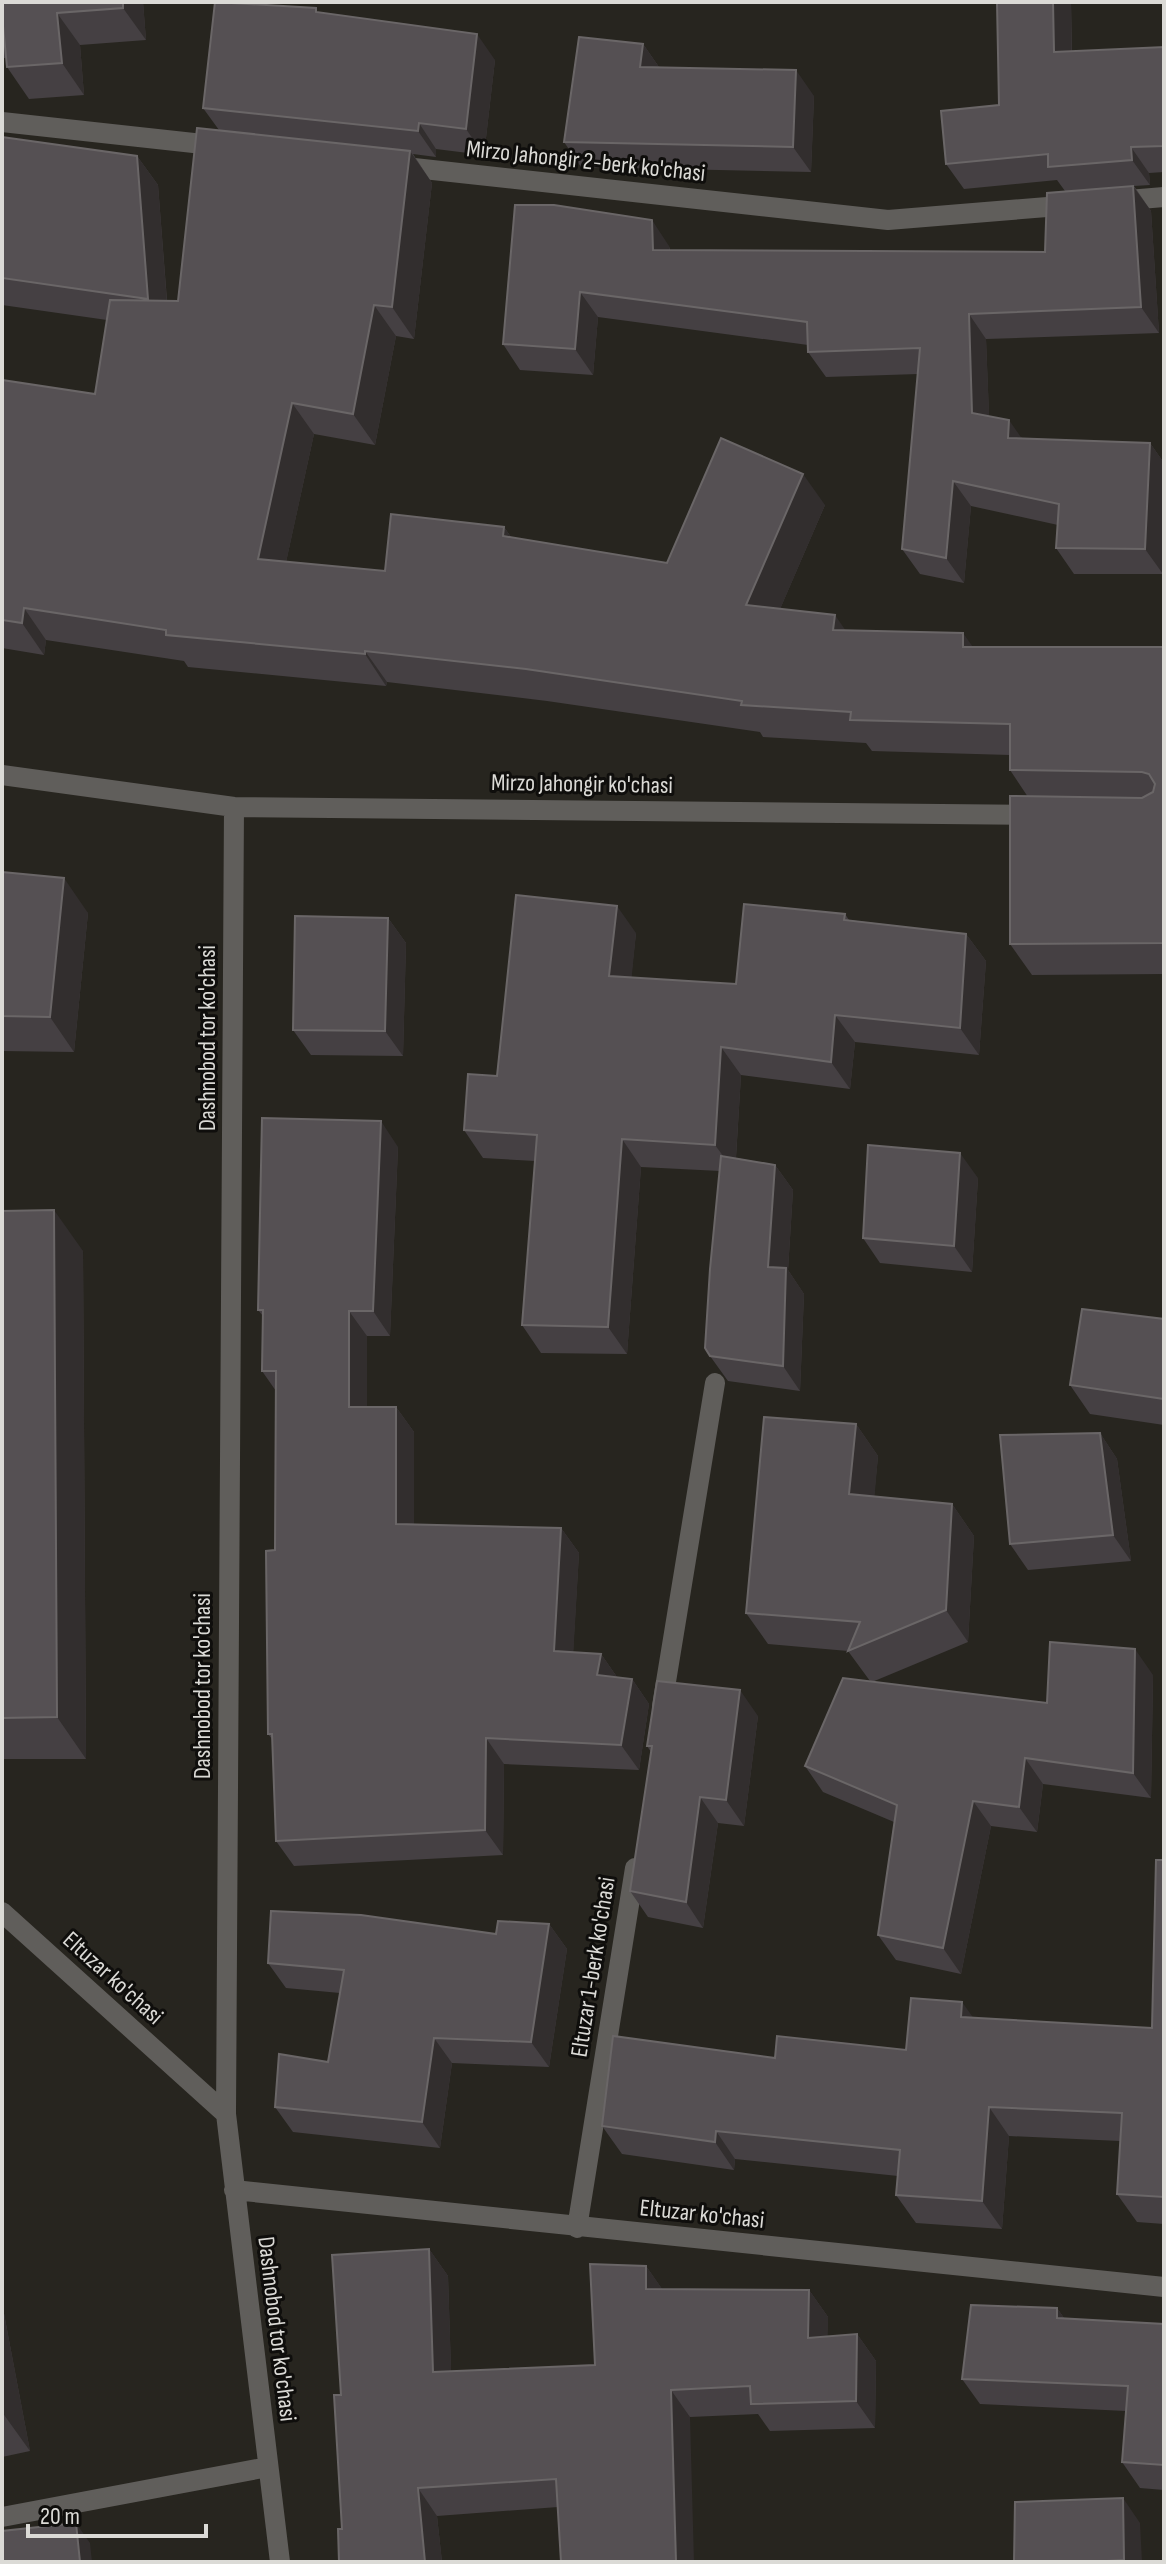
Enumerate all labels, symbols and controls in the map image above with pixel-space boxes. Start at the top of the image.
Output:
street label: Mirzo Jahongir 2-berk ko'chasi [465,134,707,188]
street label: Mirzo Jahongir ko'chasi [491,768,673,800]
street label: Dashnobod tor ko'chasi [193,945,222,1131]
street label: Dashnobod tor ko'chasi [188,1593,217,1779]
street label: Eltuzar 1-berk ko'chasi [564,1875,622,2059]
street label: Eltuzar ko'chasi [57,1925,169,2031]
street label: Eltuzar ko'chasi [638,2193,766,2235]
street label: Dashnobod tor ko'chasi [251,2235,303,2423]
scale bar [28,2488,206,2538]
text: 20 m [40,2502,80,2531]

